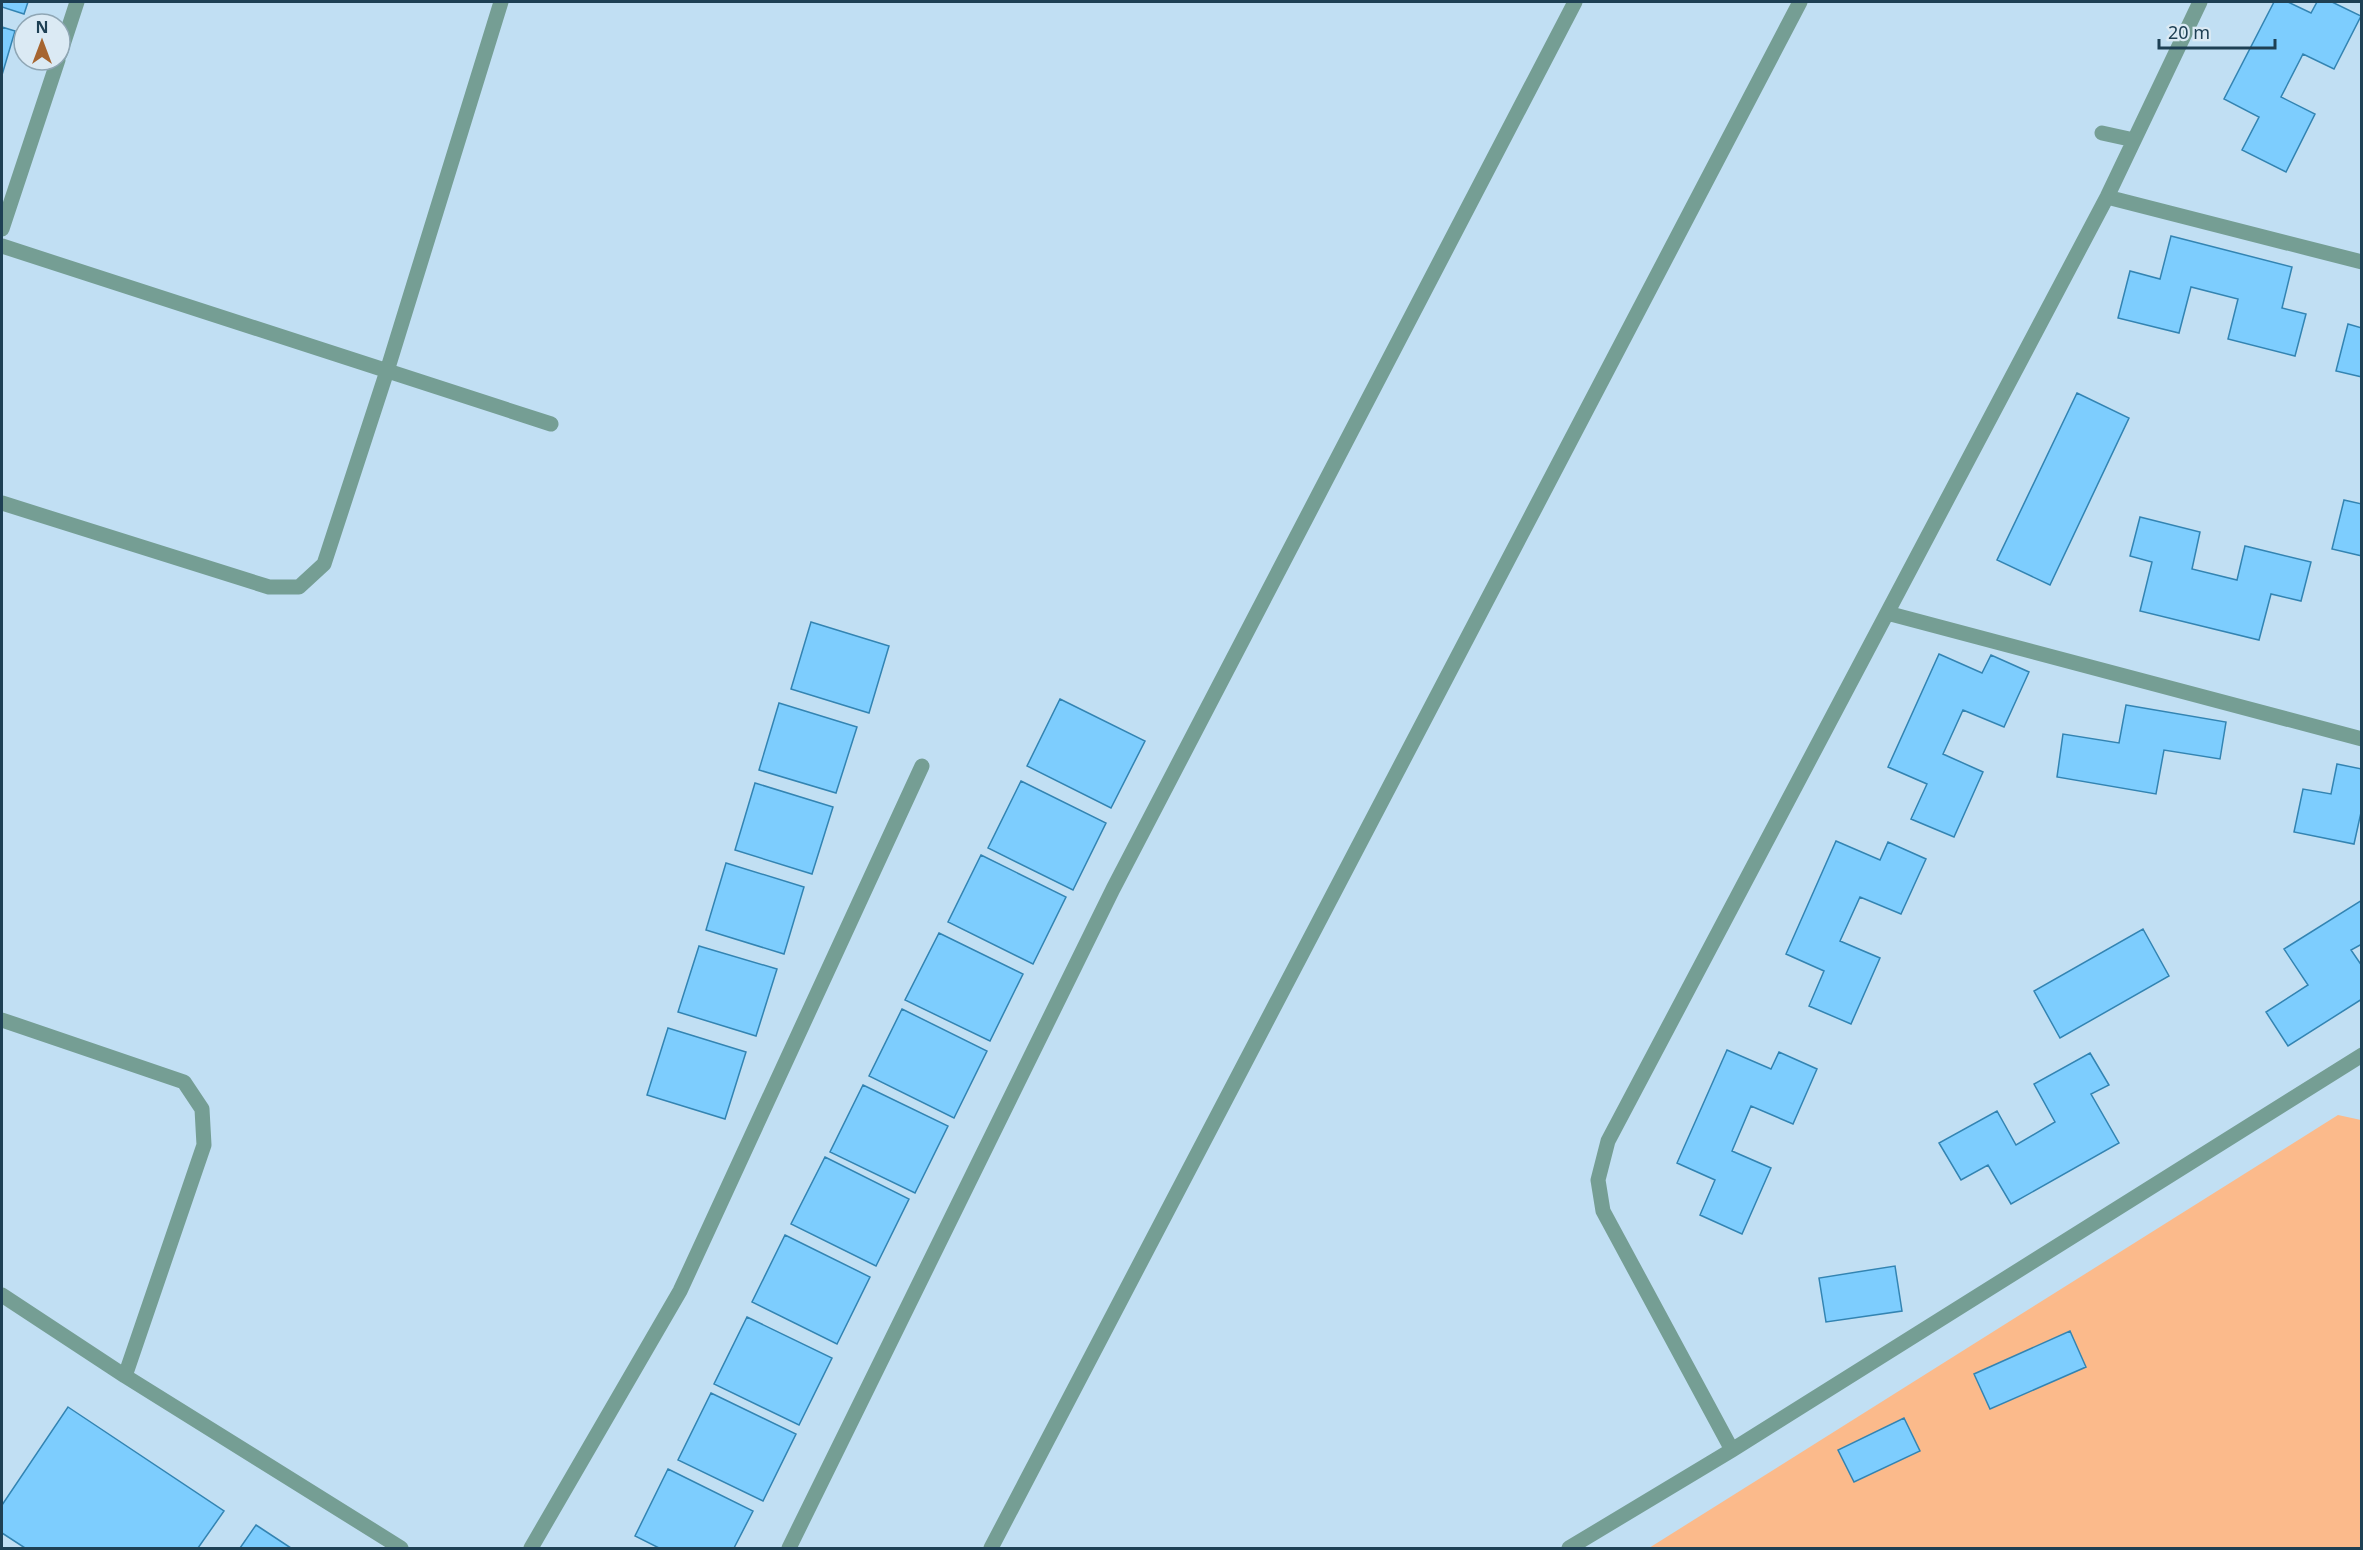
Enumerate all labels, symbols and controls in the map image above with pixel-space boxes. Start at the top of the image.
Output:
north arrow [12,12,72,72]
scale bar [2159,12,2274,50]
text: N [35,16,49,38]
text: 20 m [2168,20,2210,44]

